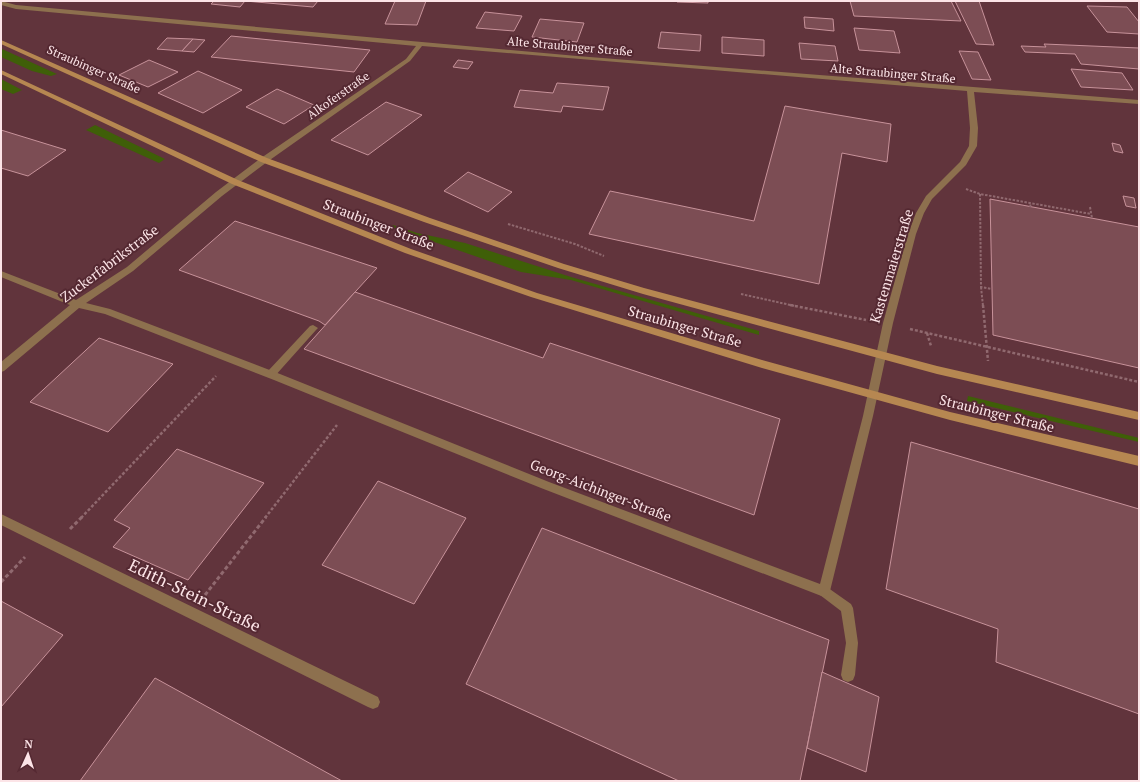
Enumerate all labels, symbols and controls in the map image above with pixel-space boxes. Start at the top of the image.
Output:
street label: Alte Straubinger Straße [507,33,633,59]
street label: Straubinger Straße [45,42,143,96]
street label: Alte Straubinger Straße [830,60,956,86]
street label: Alkoferstraße [304,68,372,122]
street label: Straubinger Straße [321,194,437,254]
street label: Kastenmaierstraße [865,207,917,325]
street label: Zuckerfabrikstraße [56,220,162,306]
street label: Straubinger Straße [626,301,744,351]
street label: Straubinger Straße [938,390,1056,436]
street label: Georg-Aichinger-Straße [528,454,674,526]
street label: Edith-Stein-Straße [125,553,265,637]
north arrow [8,734,48,774]
text: N [24,737,34,751]

